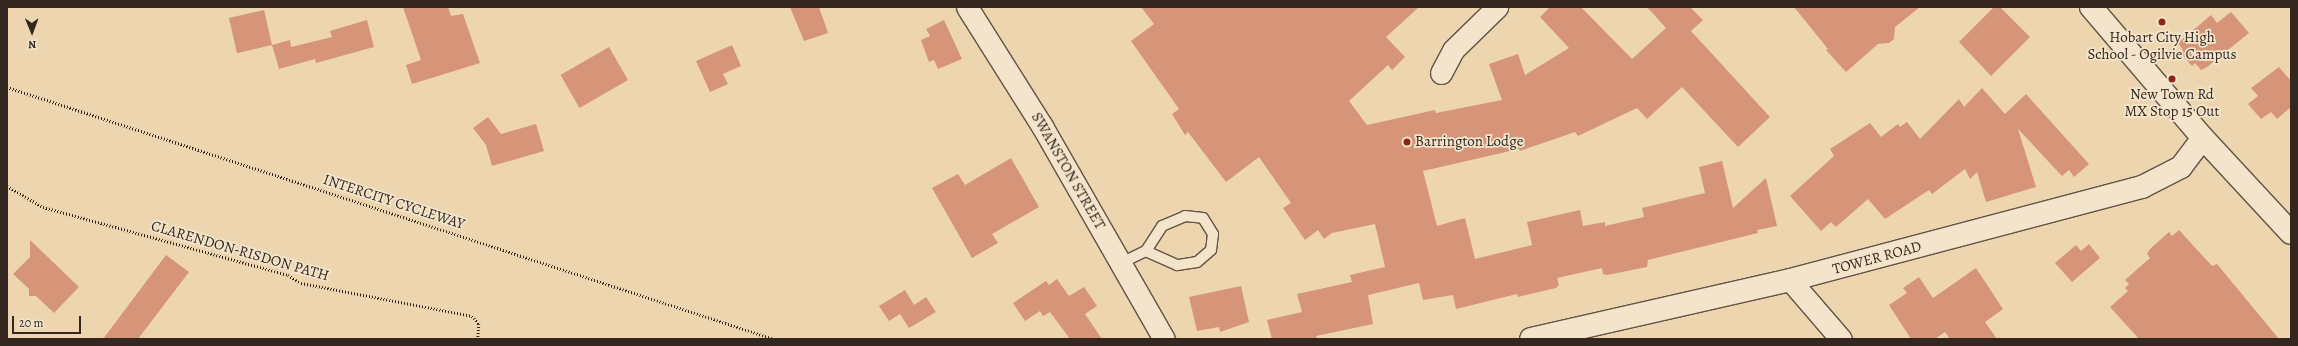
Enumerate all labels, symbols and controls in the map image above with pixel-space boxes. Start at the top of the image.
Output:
north arrow [12,12,52,52]
marker: Hobart City High School - Ogilvie Campus [2157,17,2167,27]
place label: Hobart City High School - Ogilvie Campus [2087,28,2237,63]
text: N [28,37,36,52]
marker: New Town Rd MX Stop 15 Out [2167,74,2177,84]
place label: New Town Rd MX Stop 15 Out [2125,85,2219,120]
street label: SWANSTON STREET [1027,109,1109,233]
place label: Barrington Lodge [1415,133,1523,151]
marker: Barrington Lodge [1402,137,1412,147]
street label: INTERCITY CYCLEWAY [321,171,467,233]
street label: CLARENDON-RISDON PATH [149,217,331,285]
street label: TOWER ROAD [1830,237,1924,279]
scale bar [14,308,83,334]
text: 20 m [19,315,43,331]

